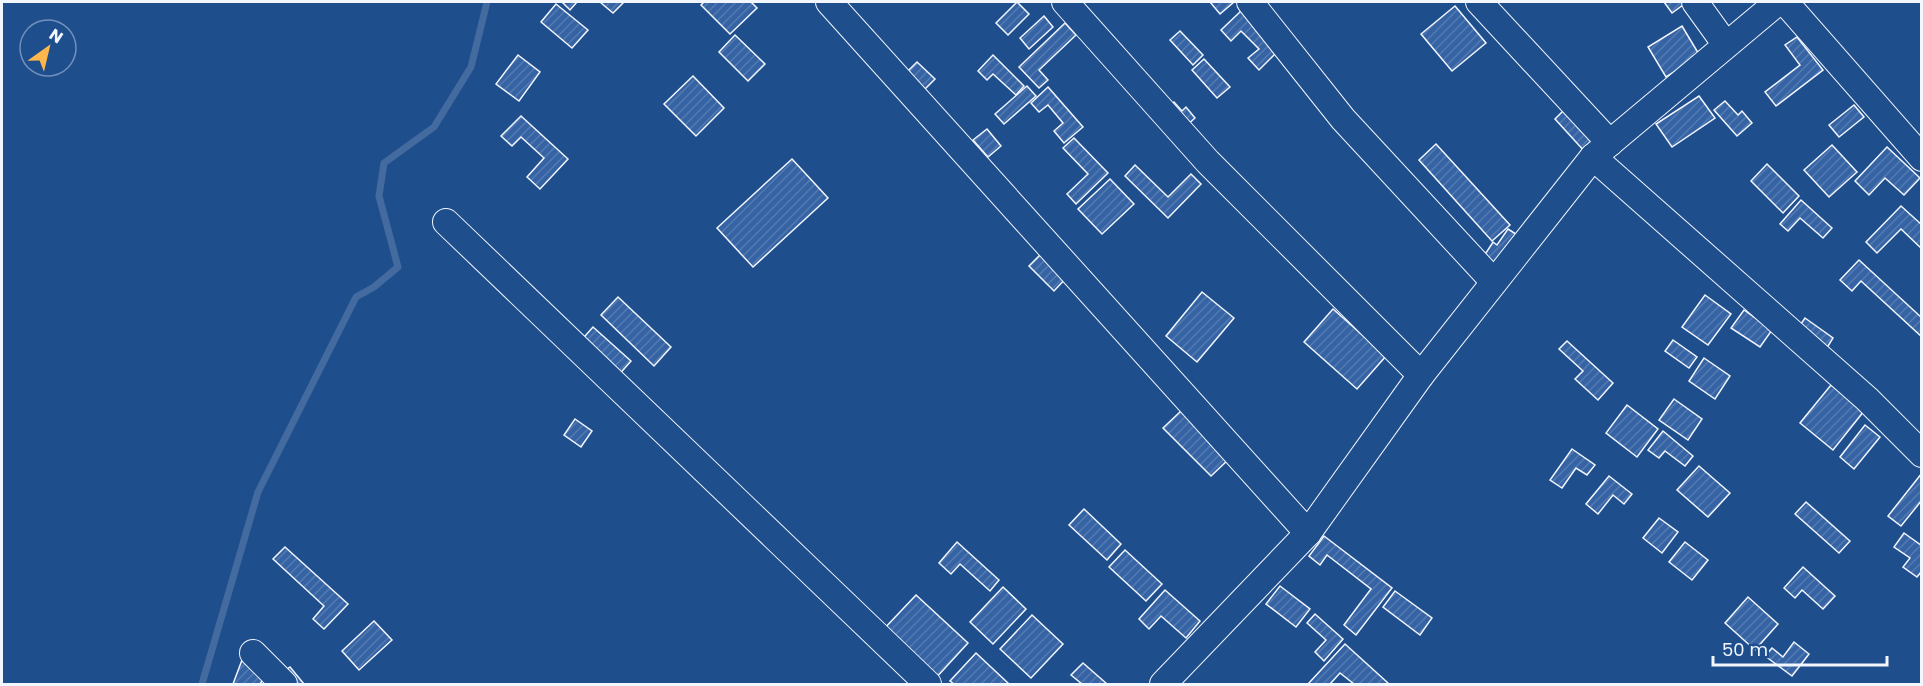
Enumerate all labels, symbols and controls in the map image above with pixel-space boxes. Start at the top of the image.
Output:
north arrow [18,18,78,78]
text: N [45,23,68,49]
scale bar [1713,629,1887,667]
text: 50 m [1722,637,1768,662]

